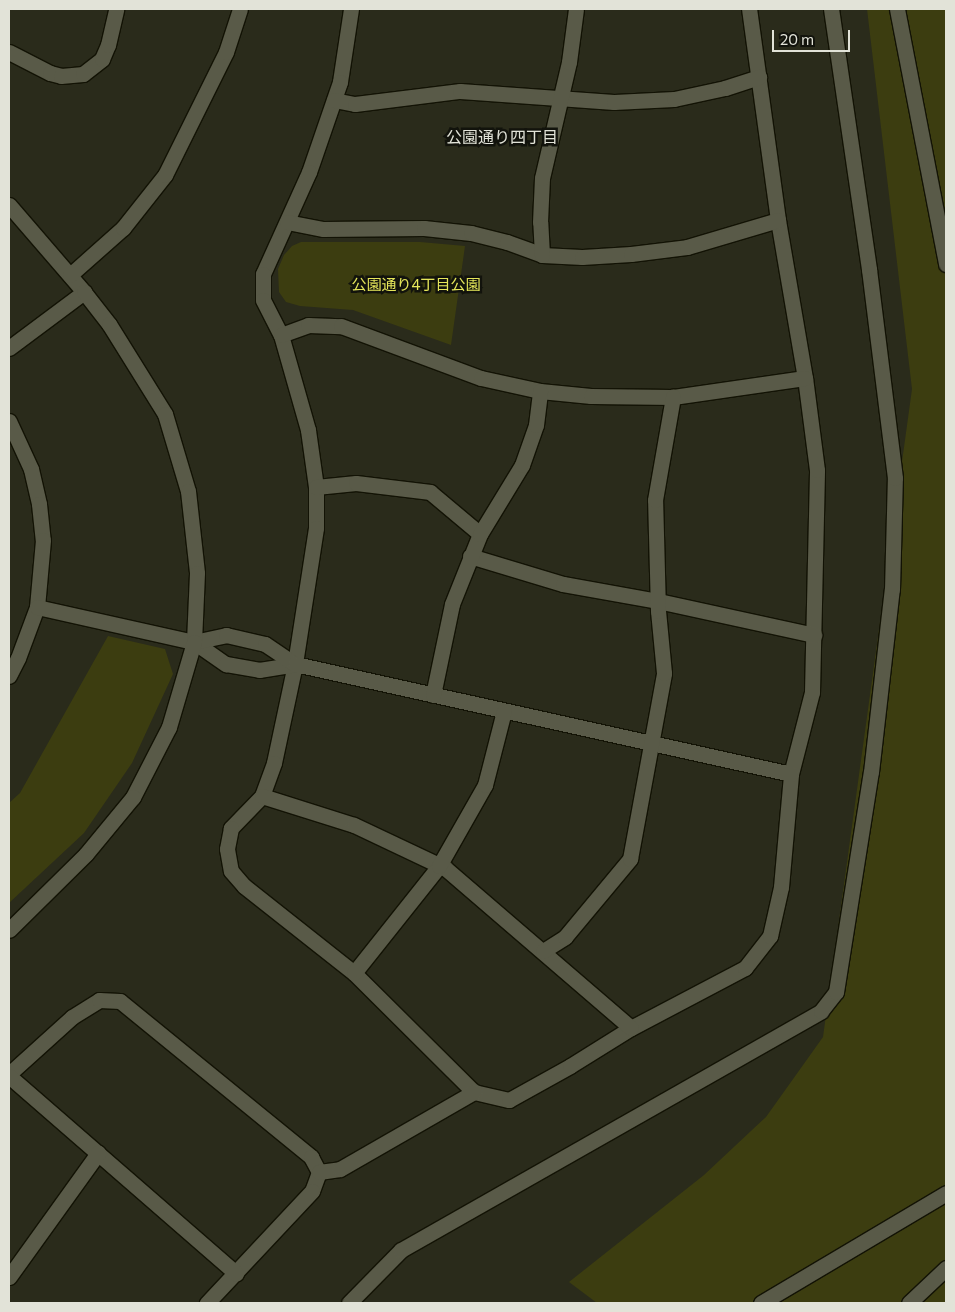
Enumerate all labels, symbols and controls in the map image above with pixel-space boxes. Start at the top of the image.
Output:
scale bar [775,20,852,52]
text: 20 m [780,30,814,48]
district label: 公園通り四丁目 [446,127,558,147]
park label: 公園通り4丁目公園 [352,276,480,294]

